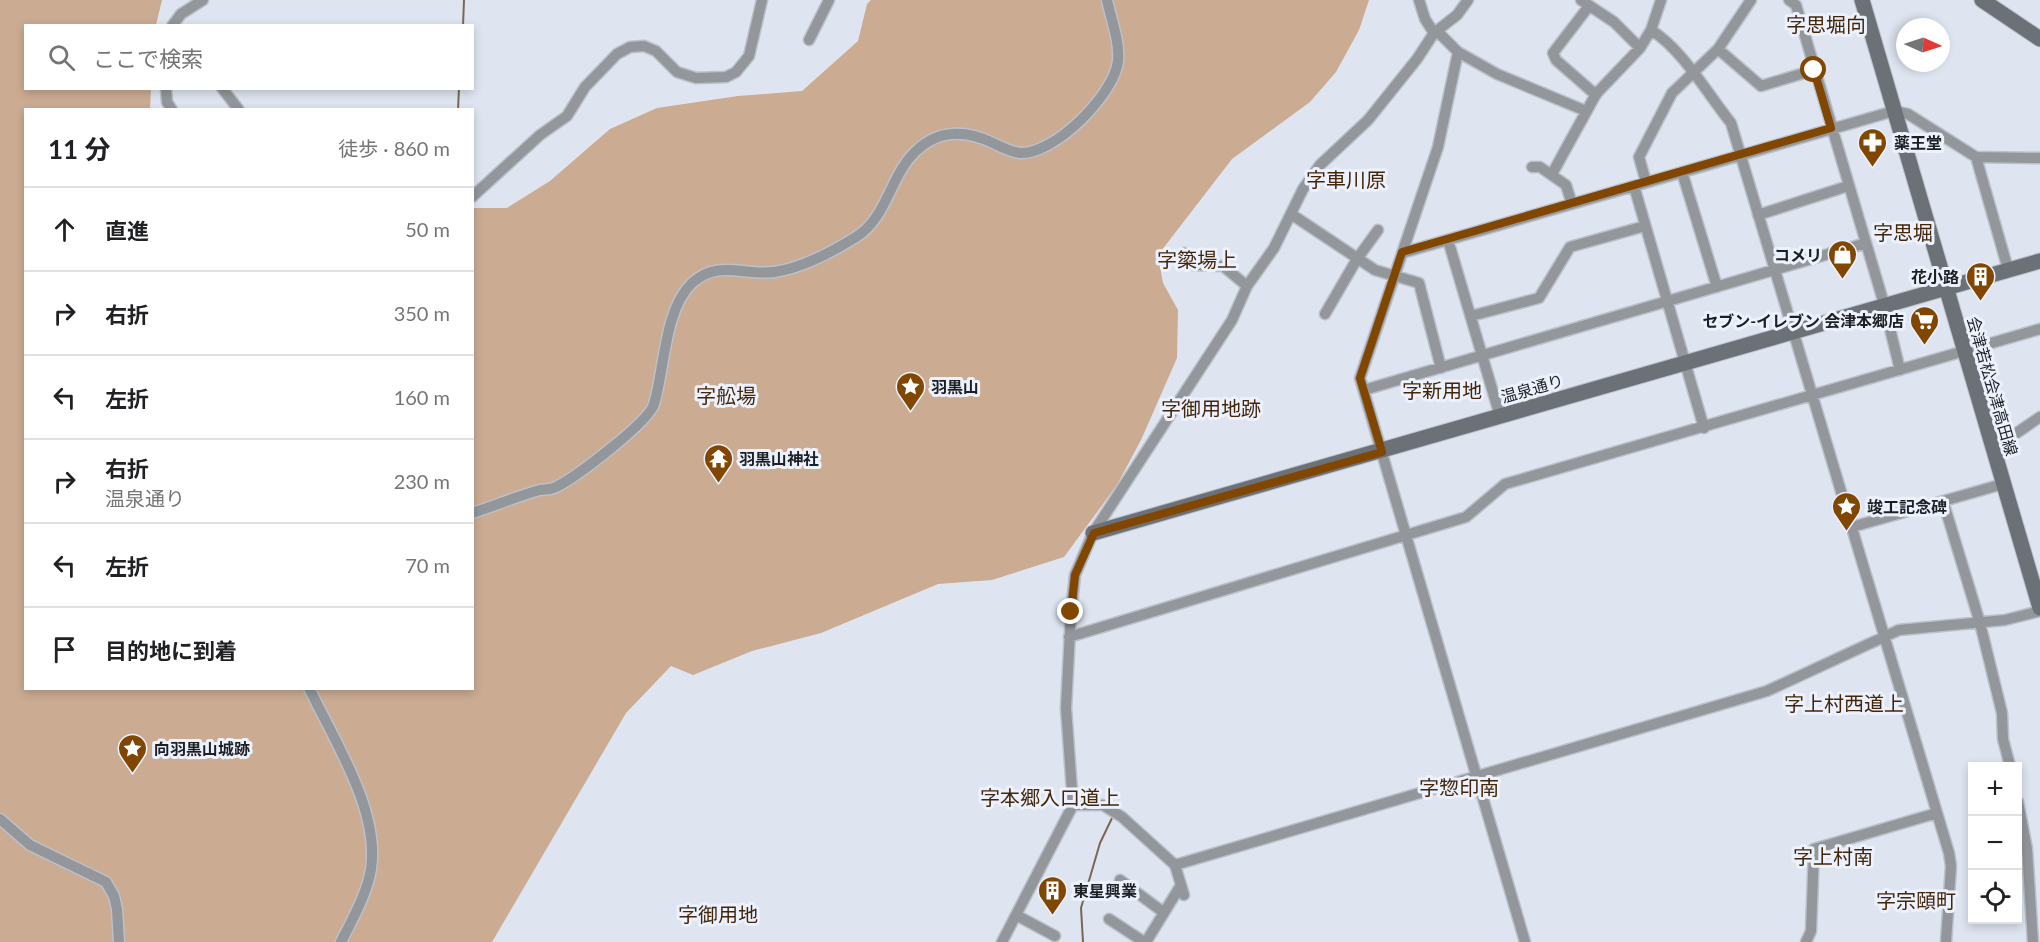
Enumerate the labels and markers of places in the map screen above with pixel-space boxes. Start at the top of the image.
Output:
pharmacy icon: 薬王堂 [1857,126,1889,168]
place label: 薬王堂 [1894,133,1942,152]
shop icon: コメリ [1827,238,1859,280]
place label: コメリ [1774,245,1822,264]
building icon: 花小路 [1964,260,1996,302]
place label: 花小路 [1911,267,1959,286]
supermarket icon: セブン-イレブン 会津本郷店 [1909,304,1941,346]
place label: セブン-イレブン 会津本郷店 [1702,311,1904,330]
place icon: 羽黒山 [894,370,926,412]
place label: 羽黒山 [931,377,979,396]
temple icon: 羽黒山神社 [702,442,734,484]
place label: 羽黒山神社 [739,449,819,468]
place icon: 竣工記念碑 [1830,490,1862,532]
place label: 竣工記念碑 [1867,497,1947,516]
place icon: 向羽黒山城跡 [117,732,149,774]
place label: 向羽黒山城跡 [154,739,250,758]
building icon: 東星興業 [1036,874,1068,916]
place label: 東星興業 [1073,881,1137,900]

